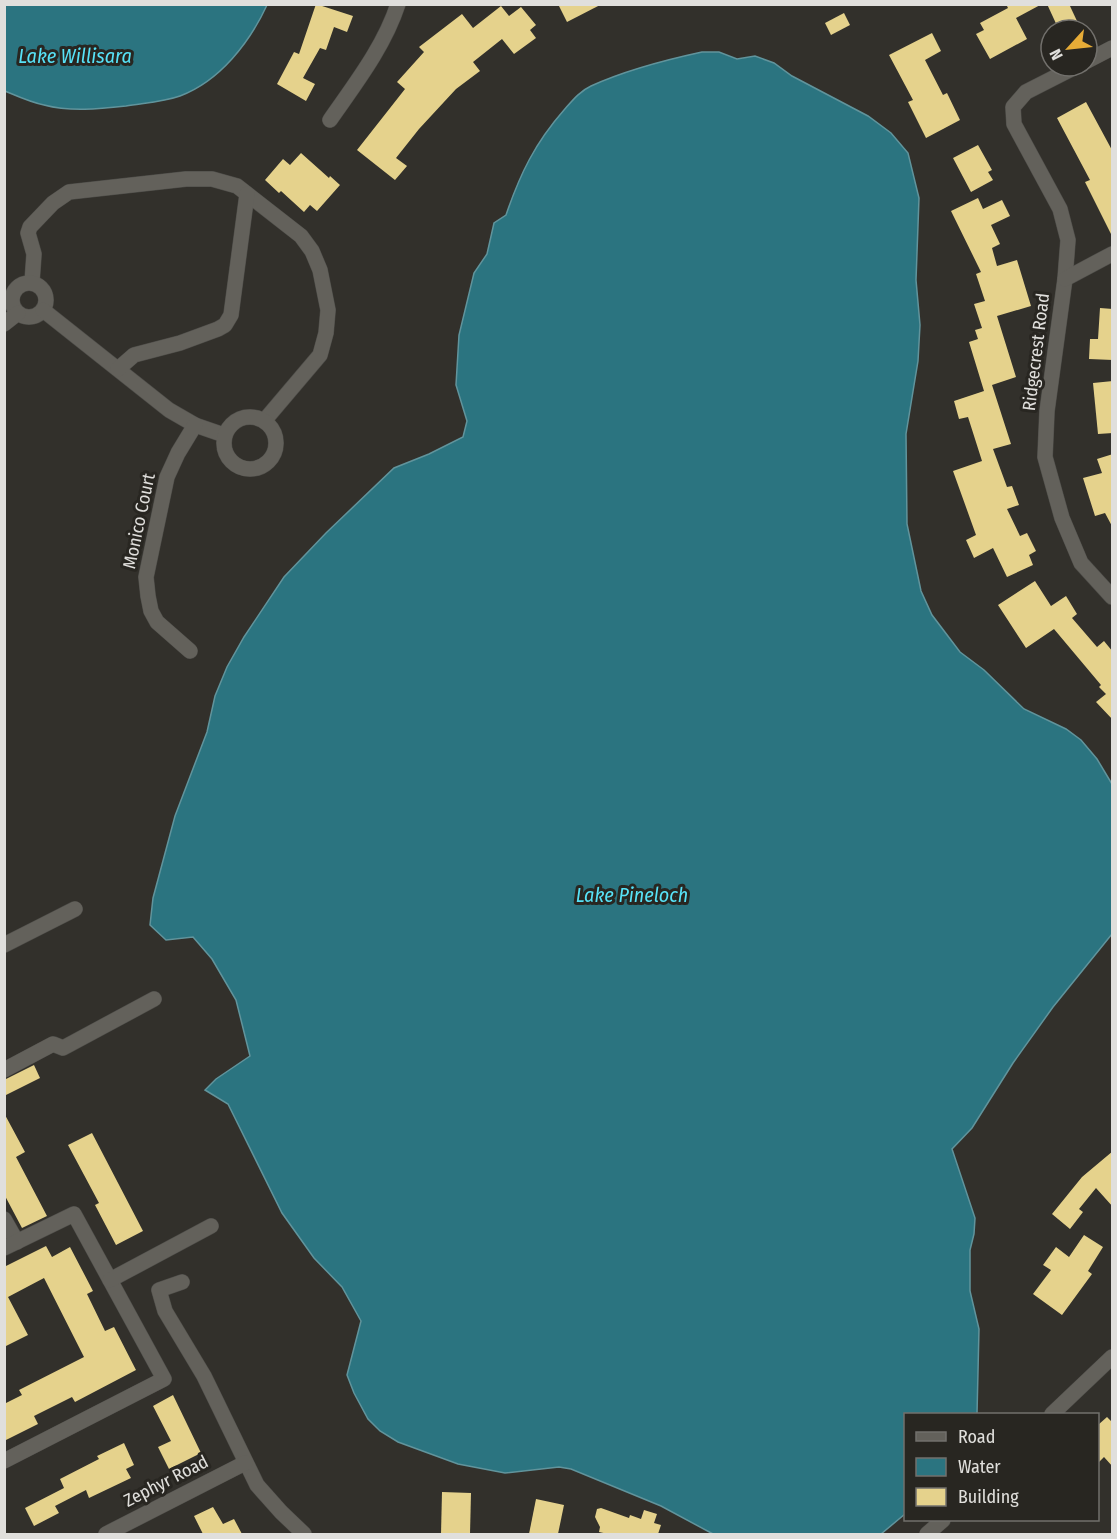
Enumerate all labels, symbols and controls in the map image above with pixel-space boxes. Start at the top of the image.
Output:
north arrow [1039,18,1099,78]
water label: Lake Willisara [18,44,132,68]
text: N [1045,46,1067,63]
street label: Ridgecrest Road [1018,292,1054,412]
street label: Monico Court [118,471,160,571]
water label: Lake Pineloch [576,883,688,907]
legend [904,1413,1099,1521]
text: Road [958,1426,995,1448]
street label: Zephyr Road [120,1450,212,1512]
text: Water [958,1456,1001,1478]
text: Building [958,1486,1019,1508]

